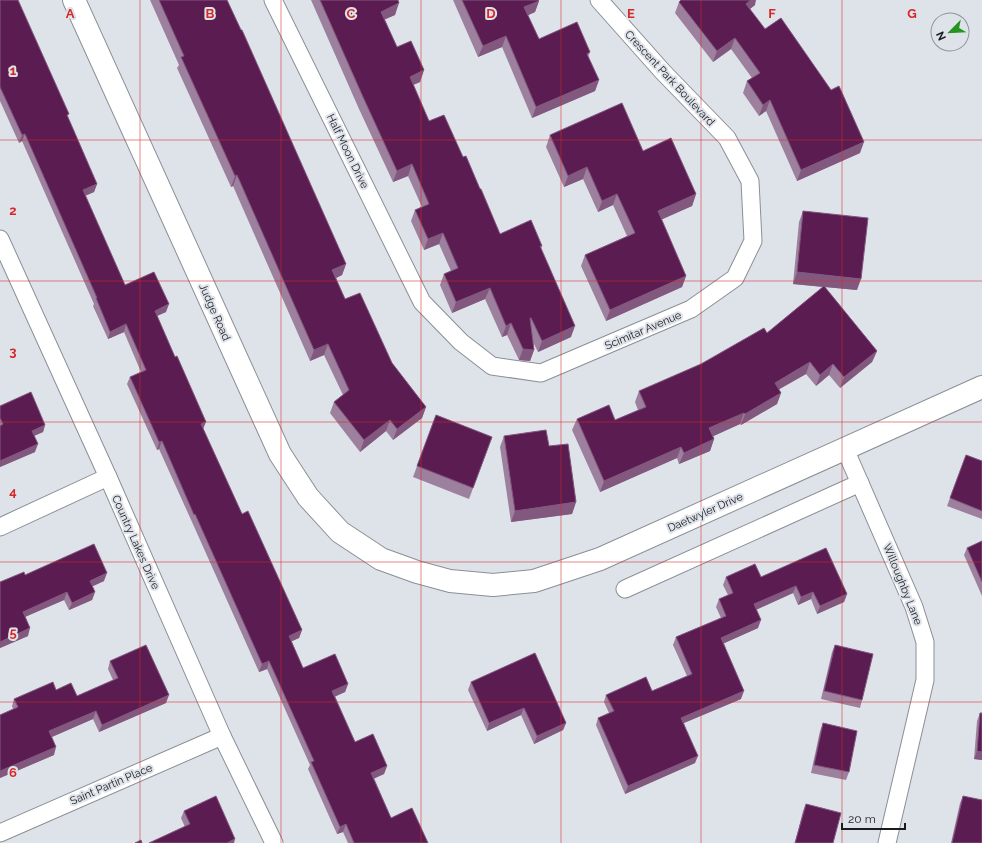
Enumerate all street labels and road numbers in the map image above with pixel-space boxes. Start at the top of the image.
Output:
street label: Crescent Park Boulevard [622,28,717,129]
street label: Half Moon Drive [324,112,371,191]
street label: Judge Road [196,282,233,343]
street label: Scimitar Avenue [603,308,684,352]
street label: Daetwyler Drive [666,490,745,535]
street label: Country Lakes Drive [109,493,162,592]
street label: Willoughby Lane [880,542,925,627]
street label: Saint Partin Place [68,761,155,808]

